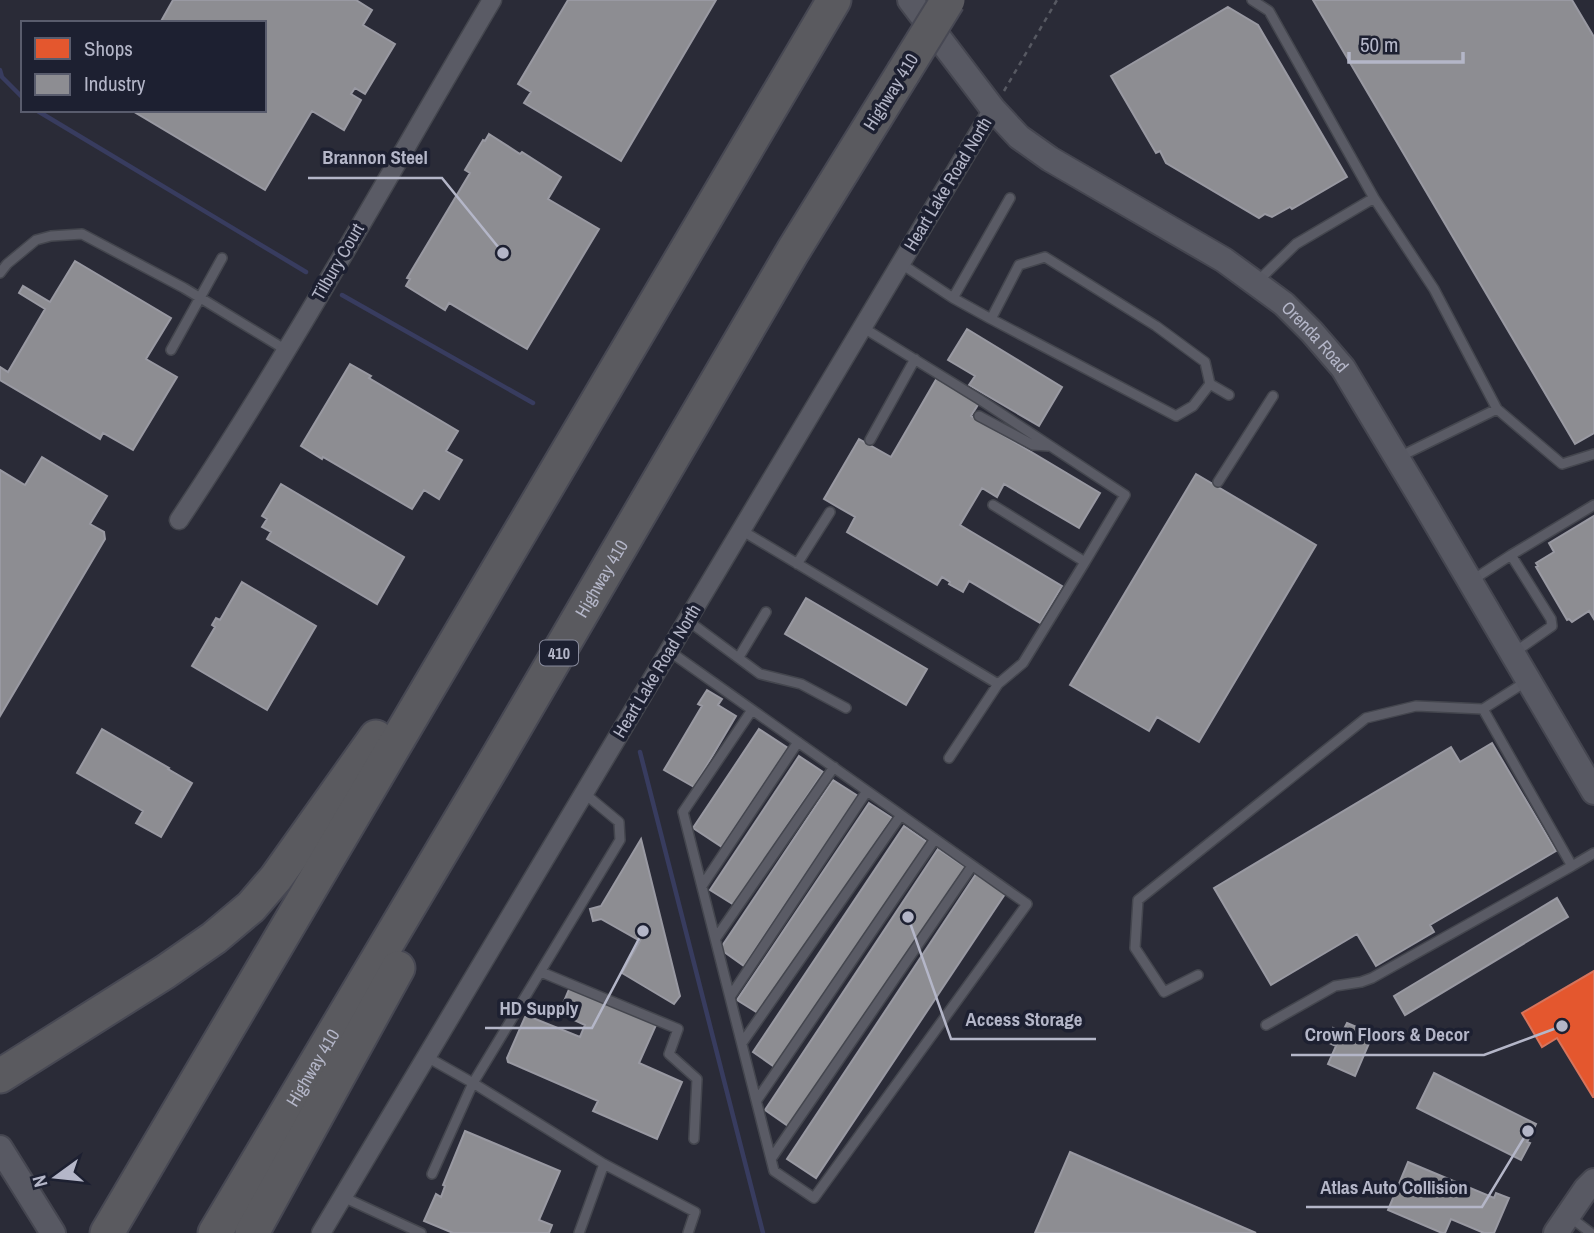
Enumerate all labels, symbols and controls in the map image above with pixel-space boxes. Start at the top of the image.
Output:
legend [21,21,266,112]
scale bar [1349,21,1463,65]
text: 50 m [1360,30,1398,59]
text: Shops [84,34,133,63]
street label: Highway 410 [857,49,924,135]
text: Industry [84,69,146,98]
street label: Heart Lake Road North [898,112,997,255]
callout: Brannon Steel [308,138,442,178]
text: Brannon Steel [322,144,428,170]
street label: Tilbury Court [305,219,370,305]
street label: Orenda Road [1276,295,1354,378]
street label: Highway 410 [569,535,634,622]
street label: Heart Lake Road North [607,599,706,742]
road number: 410 [540,640,578,666]
callout: HD Supply [485,988,592,1028]
text: HD Supply [500,995,579,1021]
callout: Access Storage [951,999,1096,1039]
text: Access Storage [966,1006,1083,1032]
callout: Crown Floors & Decor [1291,1015,1484,1055]
text: Crown Floors & Decor [1305,1021,1469,1047]
street label: Highway 410 [280,1024,345,1111]
north arrow [21,1142,91,1212]
callout: Atlas Auto Collision [1306,1167,1482,1207]
text: N [26,1173,54,1190]
text: Atlas Auto Collision [1320,1174,1468,1200]

